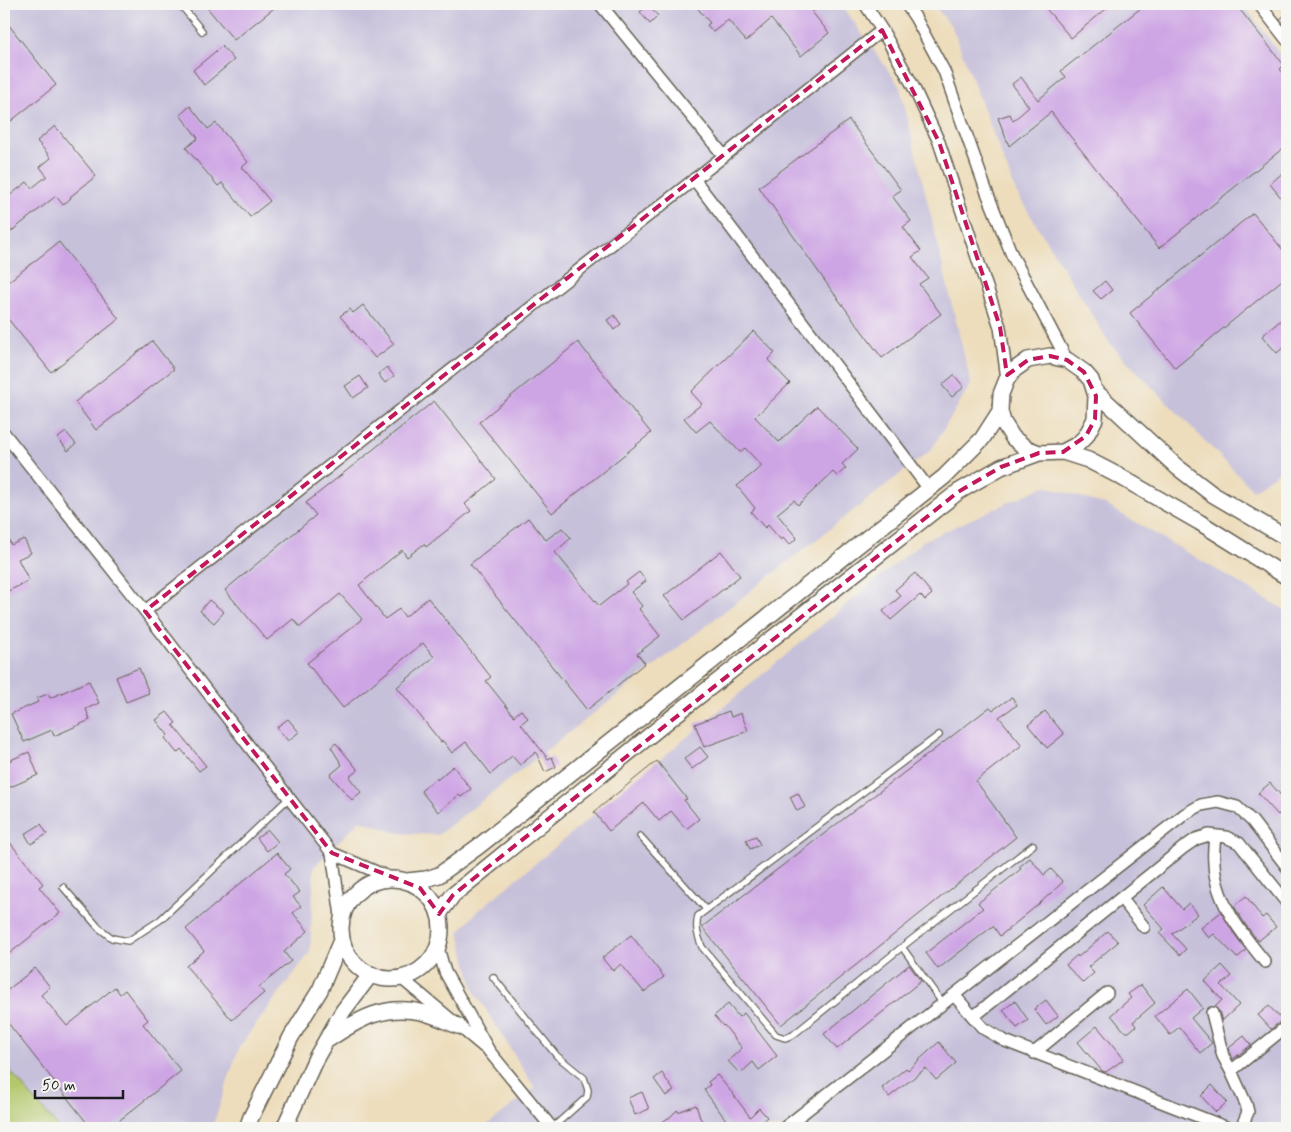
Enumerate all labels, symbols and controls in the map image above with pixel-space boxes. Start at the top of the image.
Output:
scale bar [35,1067,122,1099]
text: 50 m [42,1076,76,1096]

